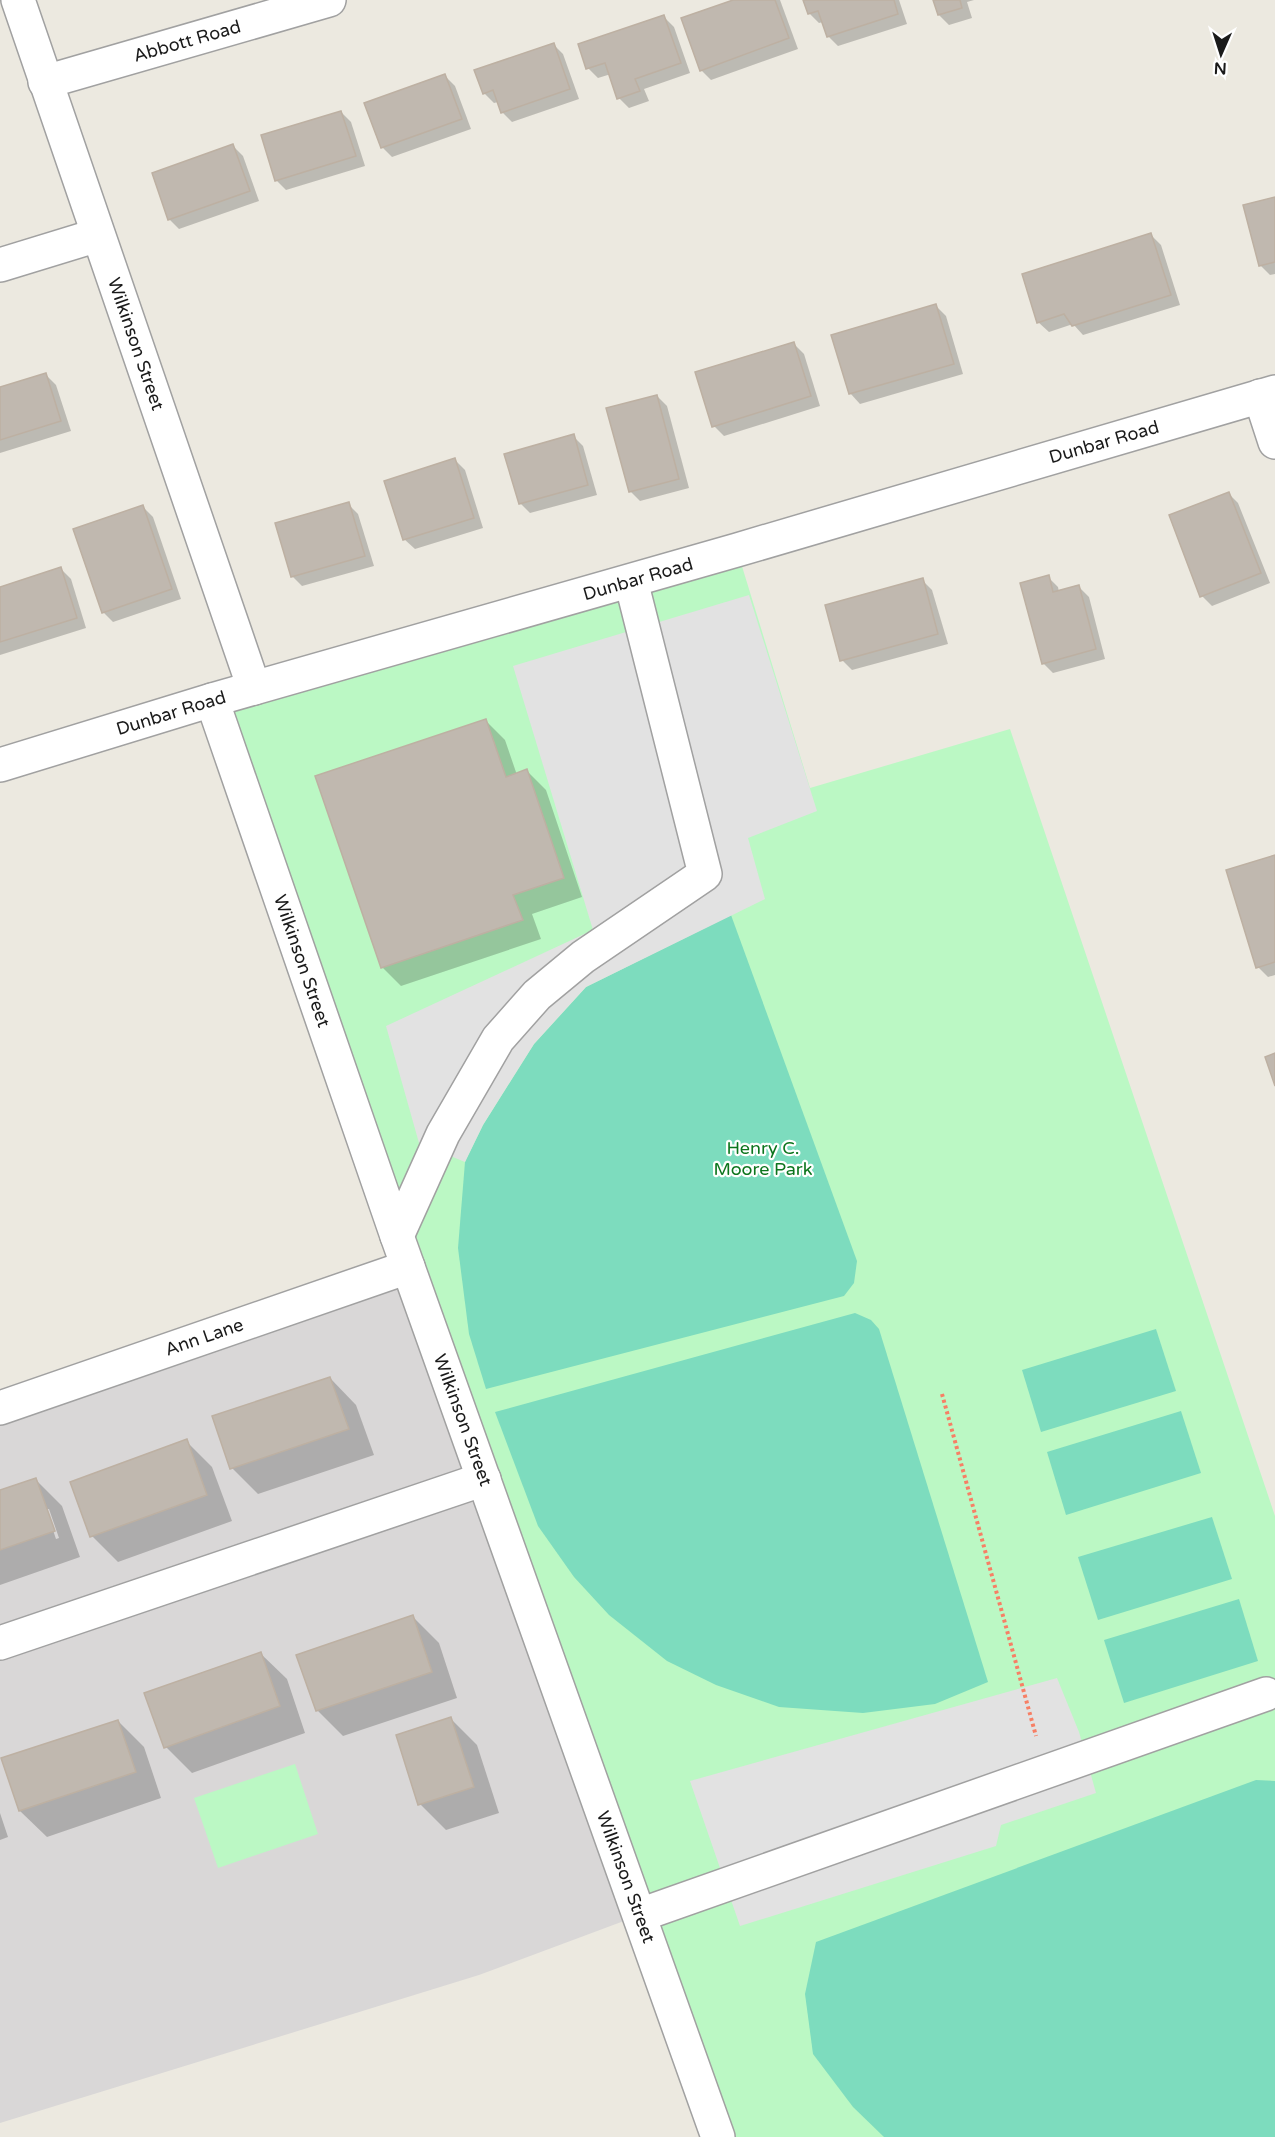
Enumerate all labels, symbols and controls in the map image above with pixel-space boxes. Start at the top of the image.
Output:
street label: Abbott Road [131,15,243,67]
north arrow [1191,24,1251,84]
text: N [1213,58,1227,78]
street label: Wilkinson Street [103,275,169,413]
street label: Dunbar Road [1046,416,1162,468]
street label: Dunbar Road [580,553,696,605]
street label: Dunbar Road [113,686,229,740]
street label: Wilkinson Street [269,892,335,1030]
park label: Henry C. Moore Park [714,1137,813,1180]
street label: Ann Lane [162,1313,246,1361]
street label: Wilkinson Street [429,1351,497,1489]
street label: Wilkinson Street [592,1808,660,1946]

